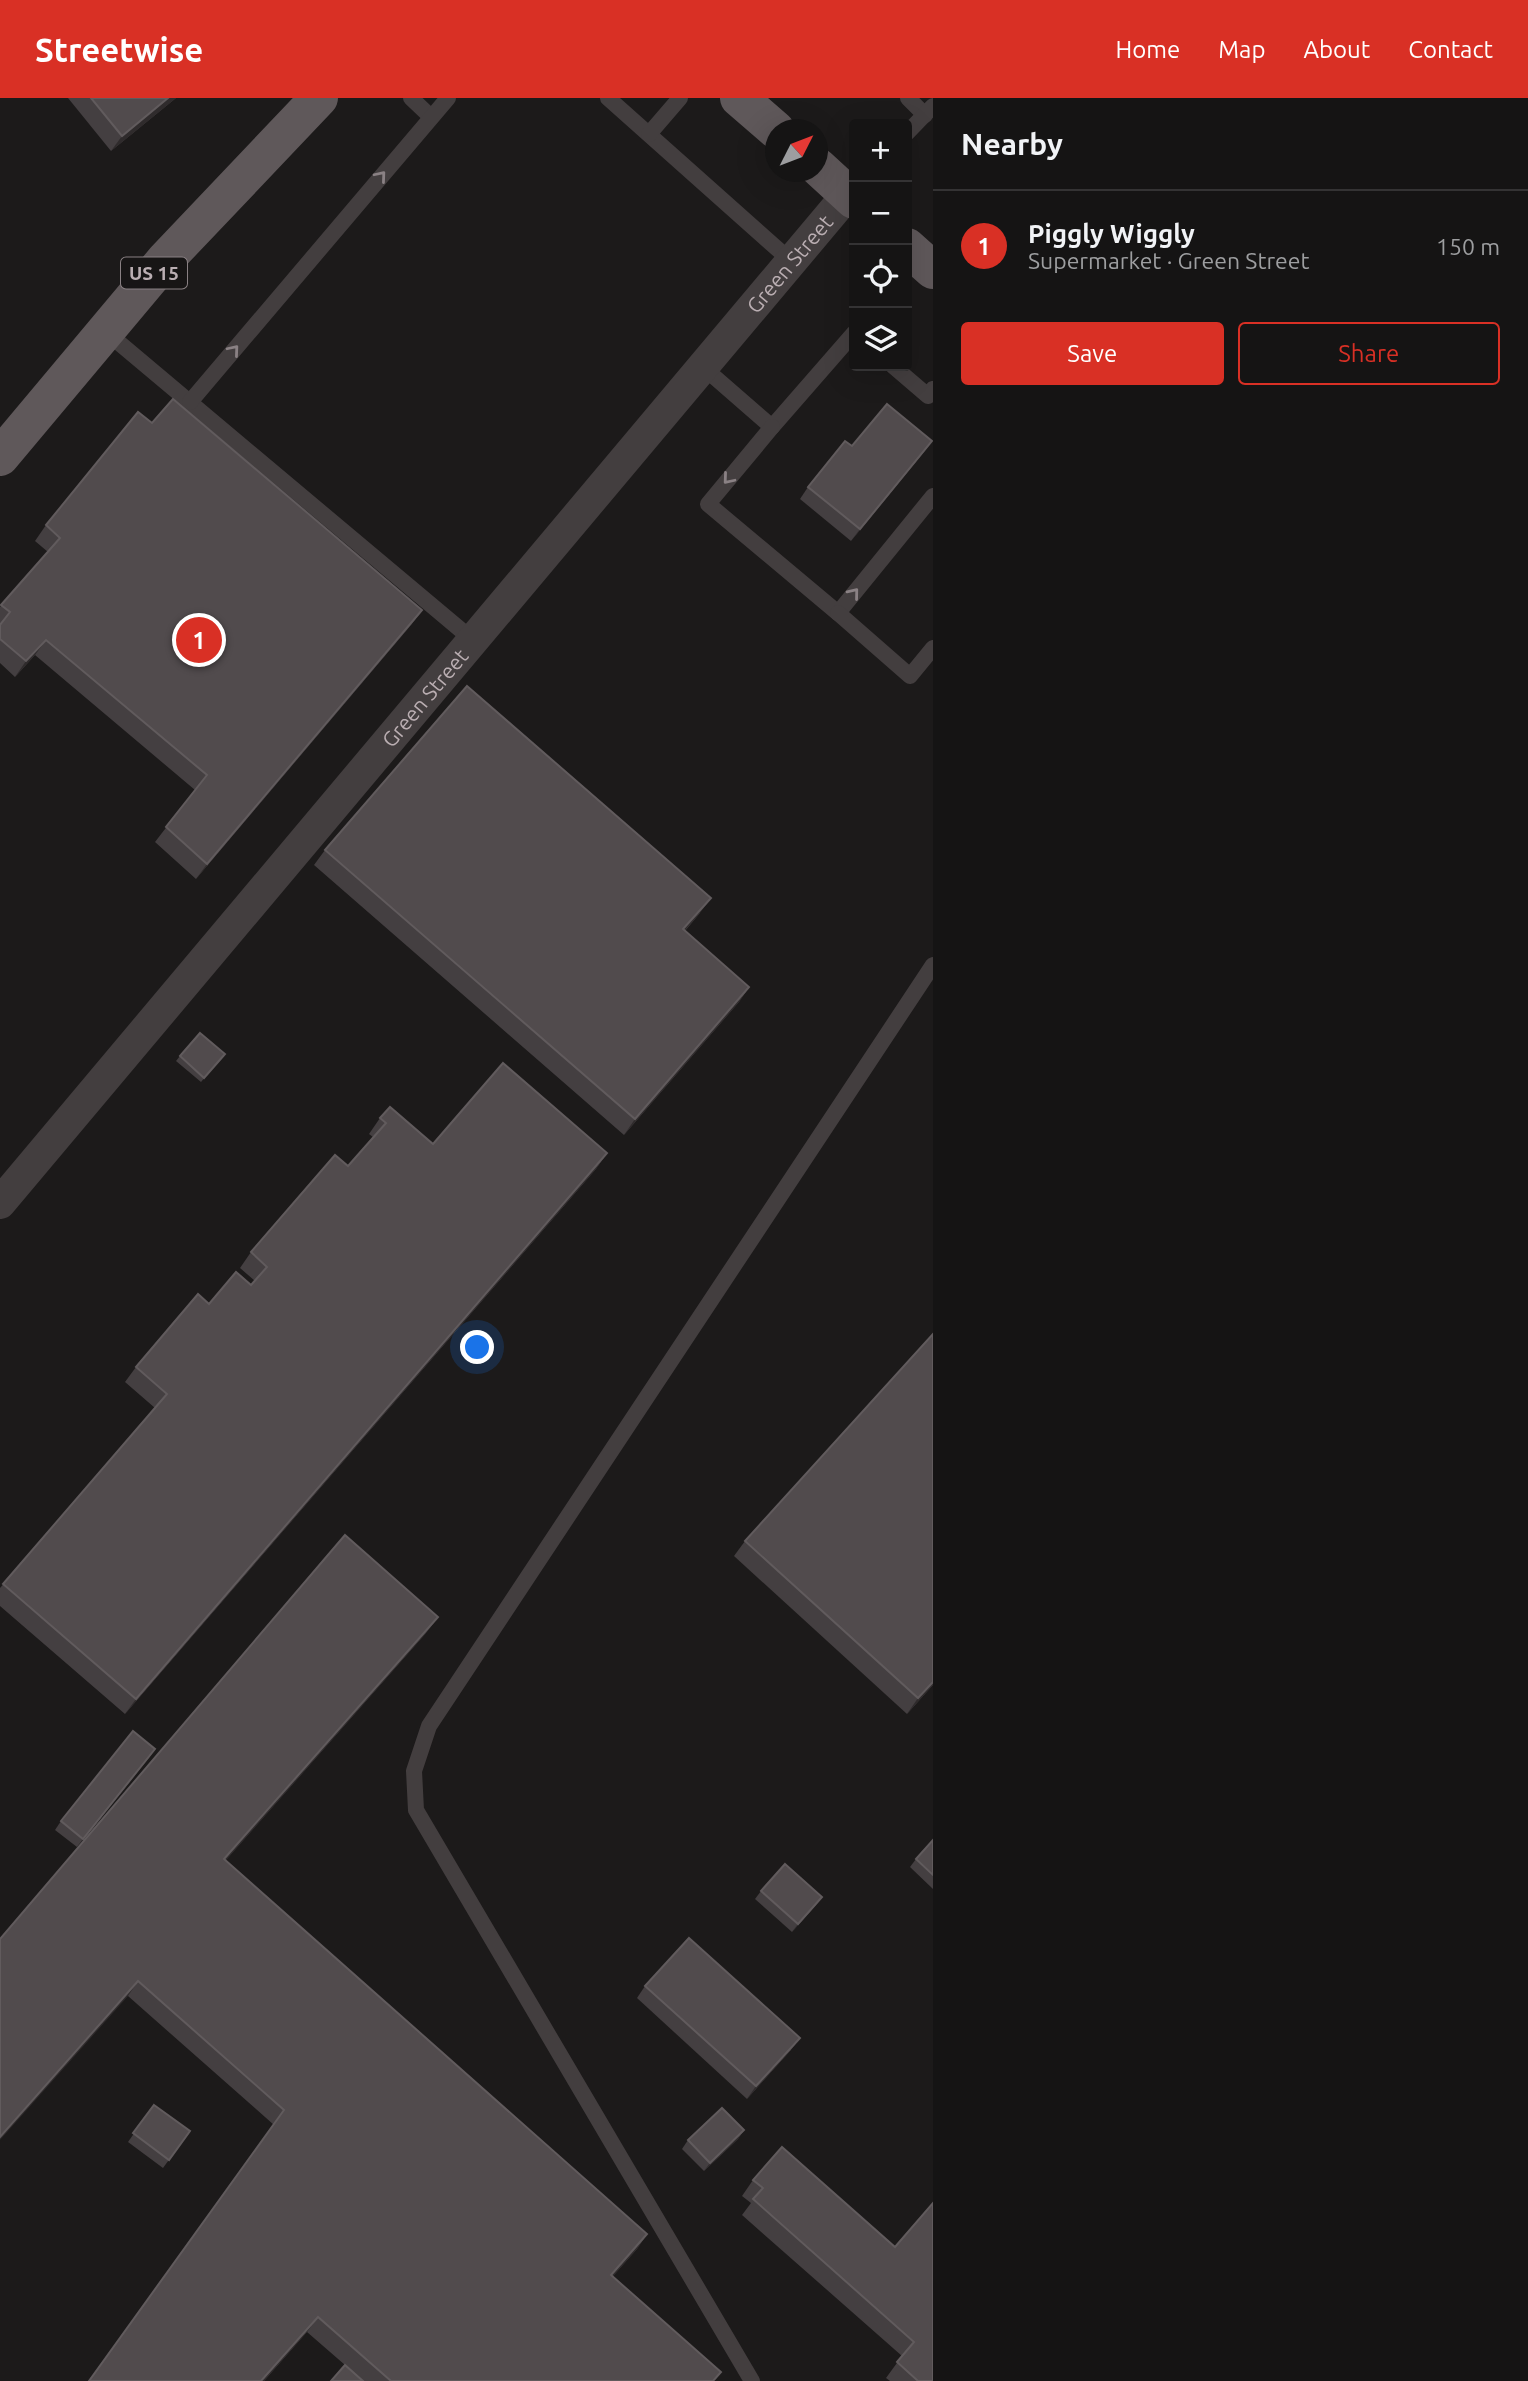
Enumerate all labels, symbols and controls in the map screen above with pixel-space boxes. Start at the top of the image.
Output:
text: Streetwise [35,31,203,68]
text: Home [1115,36,1180,63]
text: Map [1218,36,1265,63]
text: About [1303,36,1370,63]
text: Contact [1408,36,1493,63]
north arrow [765,119,828,182]
map controls [849,119,912,371]
button: + [849,119,912,182]
text: Nearby [961,127,1063,161]
one-way arrow [373,172,385,185]
button: − [849,182,912,245]
street label: Green Street [741,210,837,318]
text: Piggly Wiggly [1028,219,1195,248]
text: 1 [978,234,990,259]
text: 150 m [1436,234,1500,259]
button: locate [849,245,912,308]
text: Supermarket · Green Street [1028,248,1310,273]
road number: US 15 [121,258,187,288]
button: layers [849,308,912,371]
button: Save [961,322,1224,385]
button: Share [1238,322,1500,385]
one-way arrow [226,345,238,358]
one-way arrow [724,471,736,484]
one-way arrow [846,589,858,602]
pin: 1 [176,614,222,666]
street label: Green Street [377,644,473,752]
your location [460,1330,494,1364]

